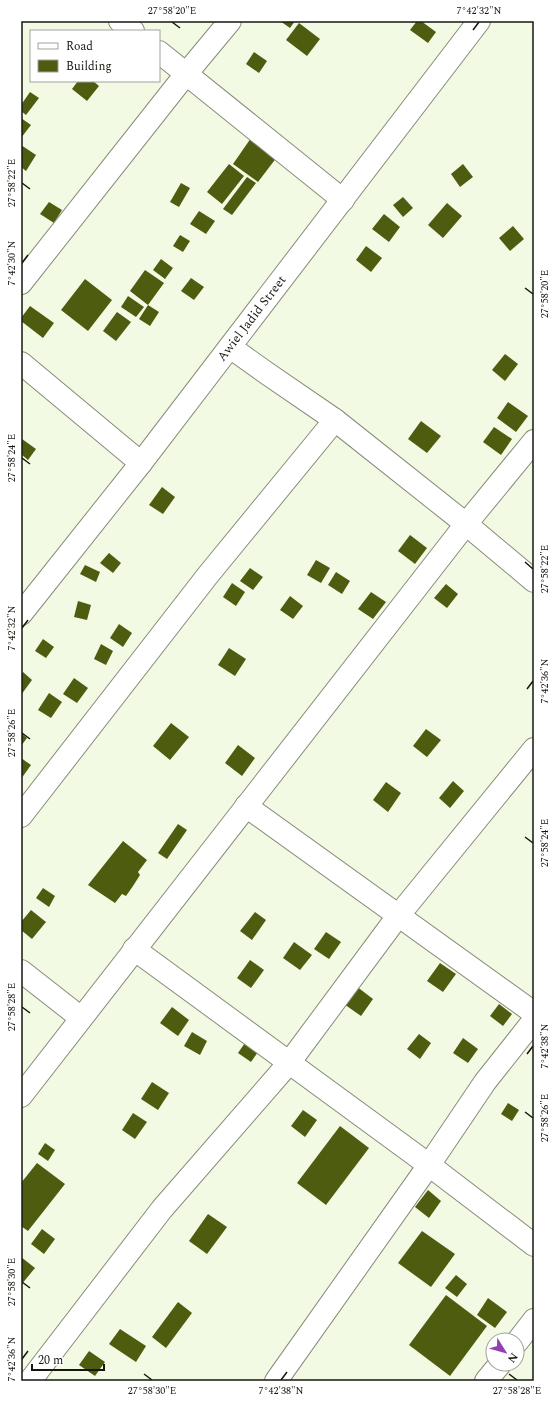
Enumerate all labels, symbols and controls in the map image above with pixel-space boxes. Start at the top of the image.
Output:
text: 27°58'20"E [148,3,196,19]
text: 7°42'32"N [457,3,502,19]
legend [30,30,160,82]
text: Road [66,37,93,56]
text: Building [66,57,112,76]
text: 27°58'22"E [4,159,20,207]
text: 7°42'30"N [4,241,20,286]
text: 27°58'20"E [537,270,553,318]
street label: Awiel Jadid Street [212,271,291,366]
text: 27°58'24"E [4,434,20,482]
text: 27°58'22"E [537,545,553,593]
text: 7°42'32"N [4,606,20,651]
text: 7°42'36"N [537,659,553,704]
text: 27°58'26"E [4,709,20,757]
text: 27°58'24"E [537,819,553,867]
text: 27°58'28"E [4,983,20,1031]
text: 7°42'38"N [537,1024,553,1069]
text: 27°58'26"E [537,1094,553,1142]
text: 27°58'30"E [4,1258,20,1306]
north arrow [485,1332,525,1372]
text: 7°42'36"N [4,1337,20,1382]
scale bar [32,1346,104,1372]
text: N [503,1349,522,1366]
text: 20 m [38,1351,63,1370]
text: 27°58'30"E [128,1383,176,1399]
text: 7°42'38"N [259,1383,304,1399]
text: 27°58'28"E [493,1383,541,1399]

